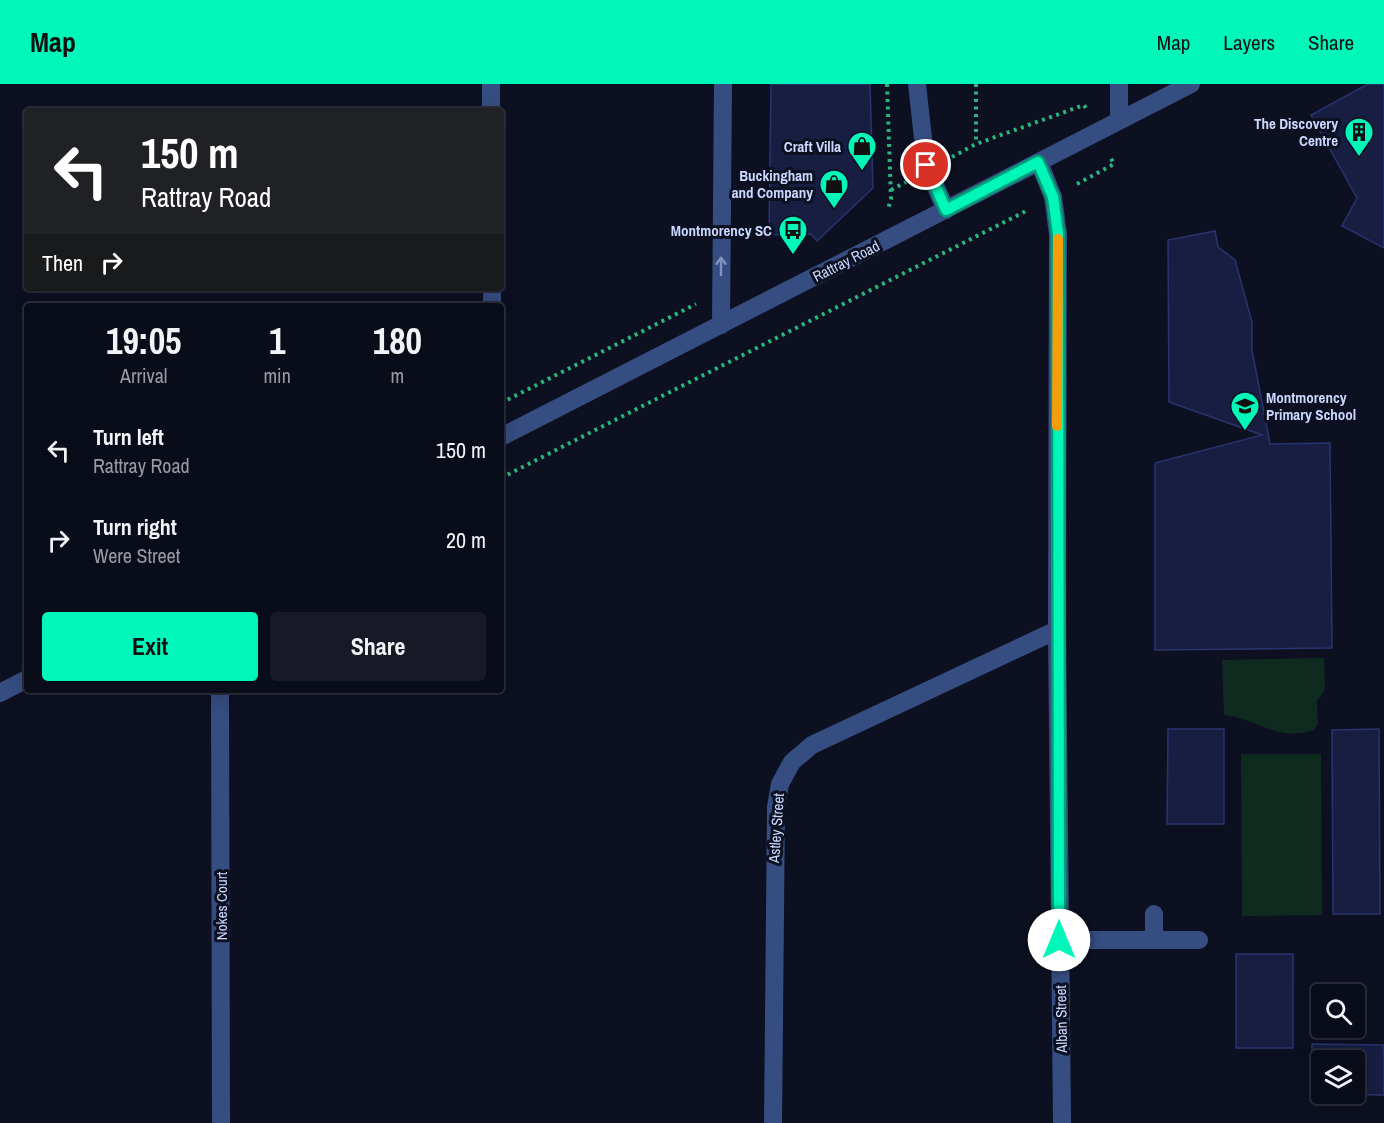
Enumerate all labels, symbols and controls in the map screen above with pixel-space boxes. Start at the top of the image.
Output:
text: Map [30,23,76,61]
text: Map [1157,28,1190,57]
text: Layers [1223,28,1275,57]
text: Share [1308,28,1354,57]
place label: The Discovery Centre [1254,113,1338,151]
building icon: The Discovery Centre [1343,116,1375,158]
text: 150 m [141,125,239,181]
shop icon: Craft Villa [846,130,878,172]
icon: left [42,132,120,210]
place label: Craft Villa [784,136,841,157]
pin [900,139,951,190]
icon: arrive [909,148,942,181]
place label: Buckingham and Company [732,165,813,203]
shop icon: Buckingham and Company [818,168,850,210]
text: Rattray Road [141,179,271,215]
bus stop icon: Montmorency SC [777,214,809,256]
place label: Montmorency SC [671,220,772,241]
street label: Rattray Road [809,235,883,287]
icon: right [95,246,128,279]
text: Then [42,248,83,278]
one-way arrow [716,257,727,277]
text: 19:05 [106,317,181,365]
text: 1 [269,317,285,365]
text: 180 [373,317,422,365]
text: Arrival [120,362,167,389]
text: min [263,362,291,389]
text: m [391,362,404,389]
place label: Montmorency Primary School [1266,387,1356,425]
school or university icon: Montmorency Primary School [1229,390,1261,432]
text: Turn left [93,422,164,452]
icon: left [42,434,75,467]
text: 150 m [436,435,486,465]
text: Rattray Road [93,452,190,479]
text: Turn right [93,512,177,542]
icon: right [42,524,75,557]
text: 20 m [446,525,486,555]
text: Were Street [93,542,180,569]
button: Exit [42,612,258,681]
button: Share [270,612,486,681]
street label: Astley Street [763,792,789,865]
street label: Nokes Court [211,871,232,940]
position arrow [1027,908,1091,972]
street label: Alban Street [1050,984,1072,1054]
map controls [1311,984,1365,1104]
button: search [1311,984,1365,1038]
button: layers [1311,1050,1365,1104]

